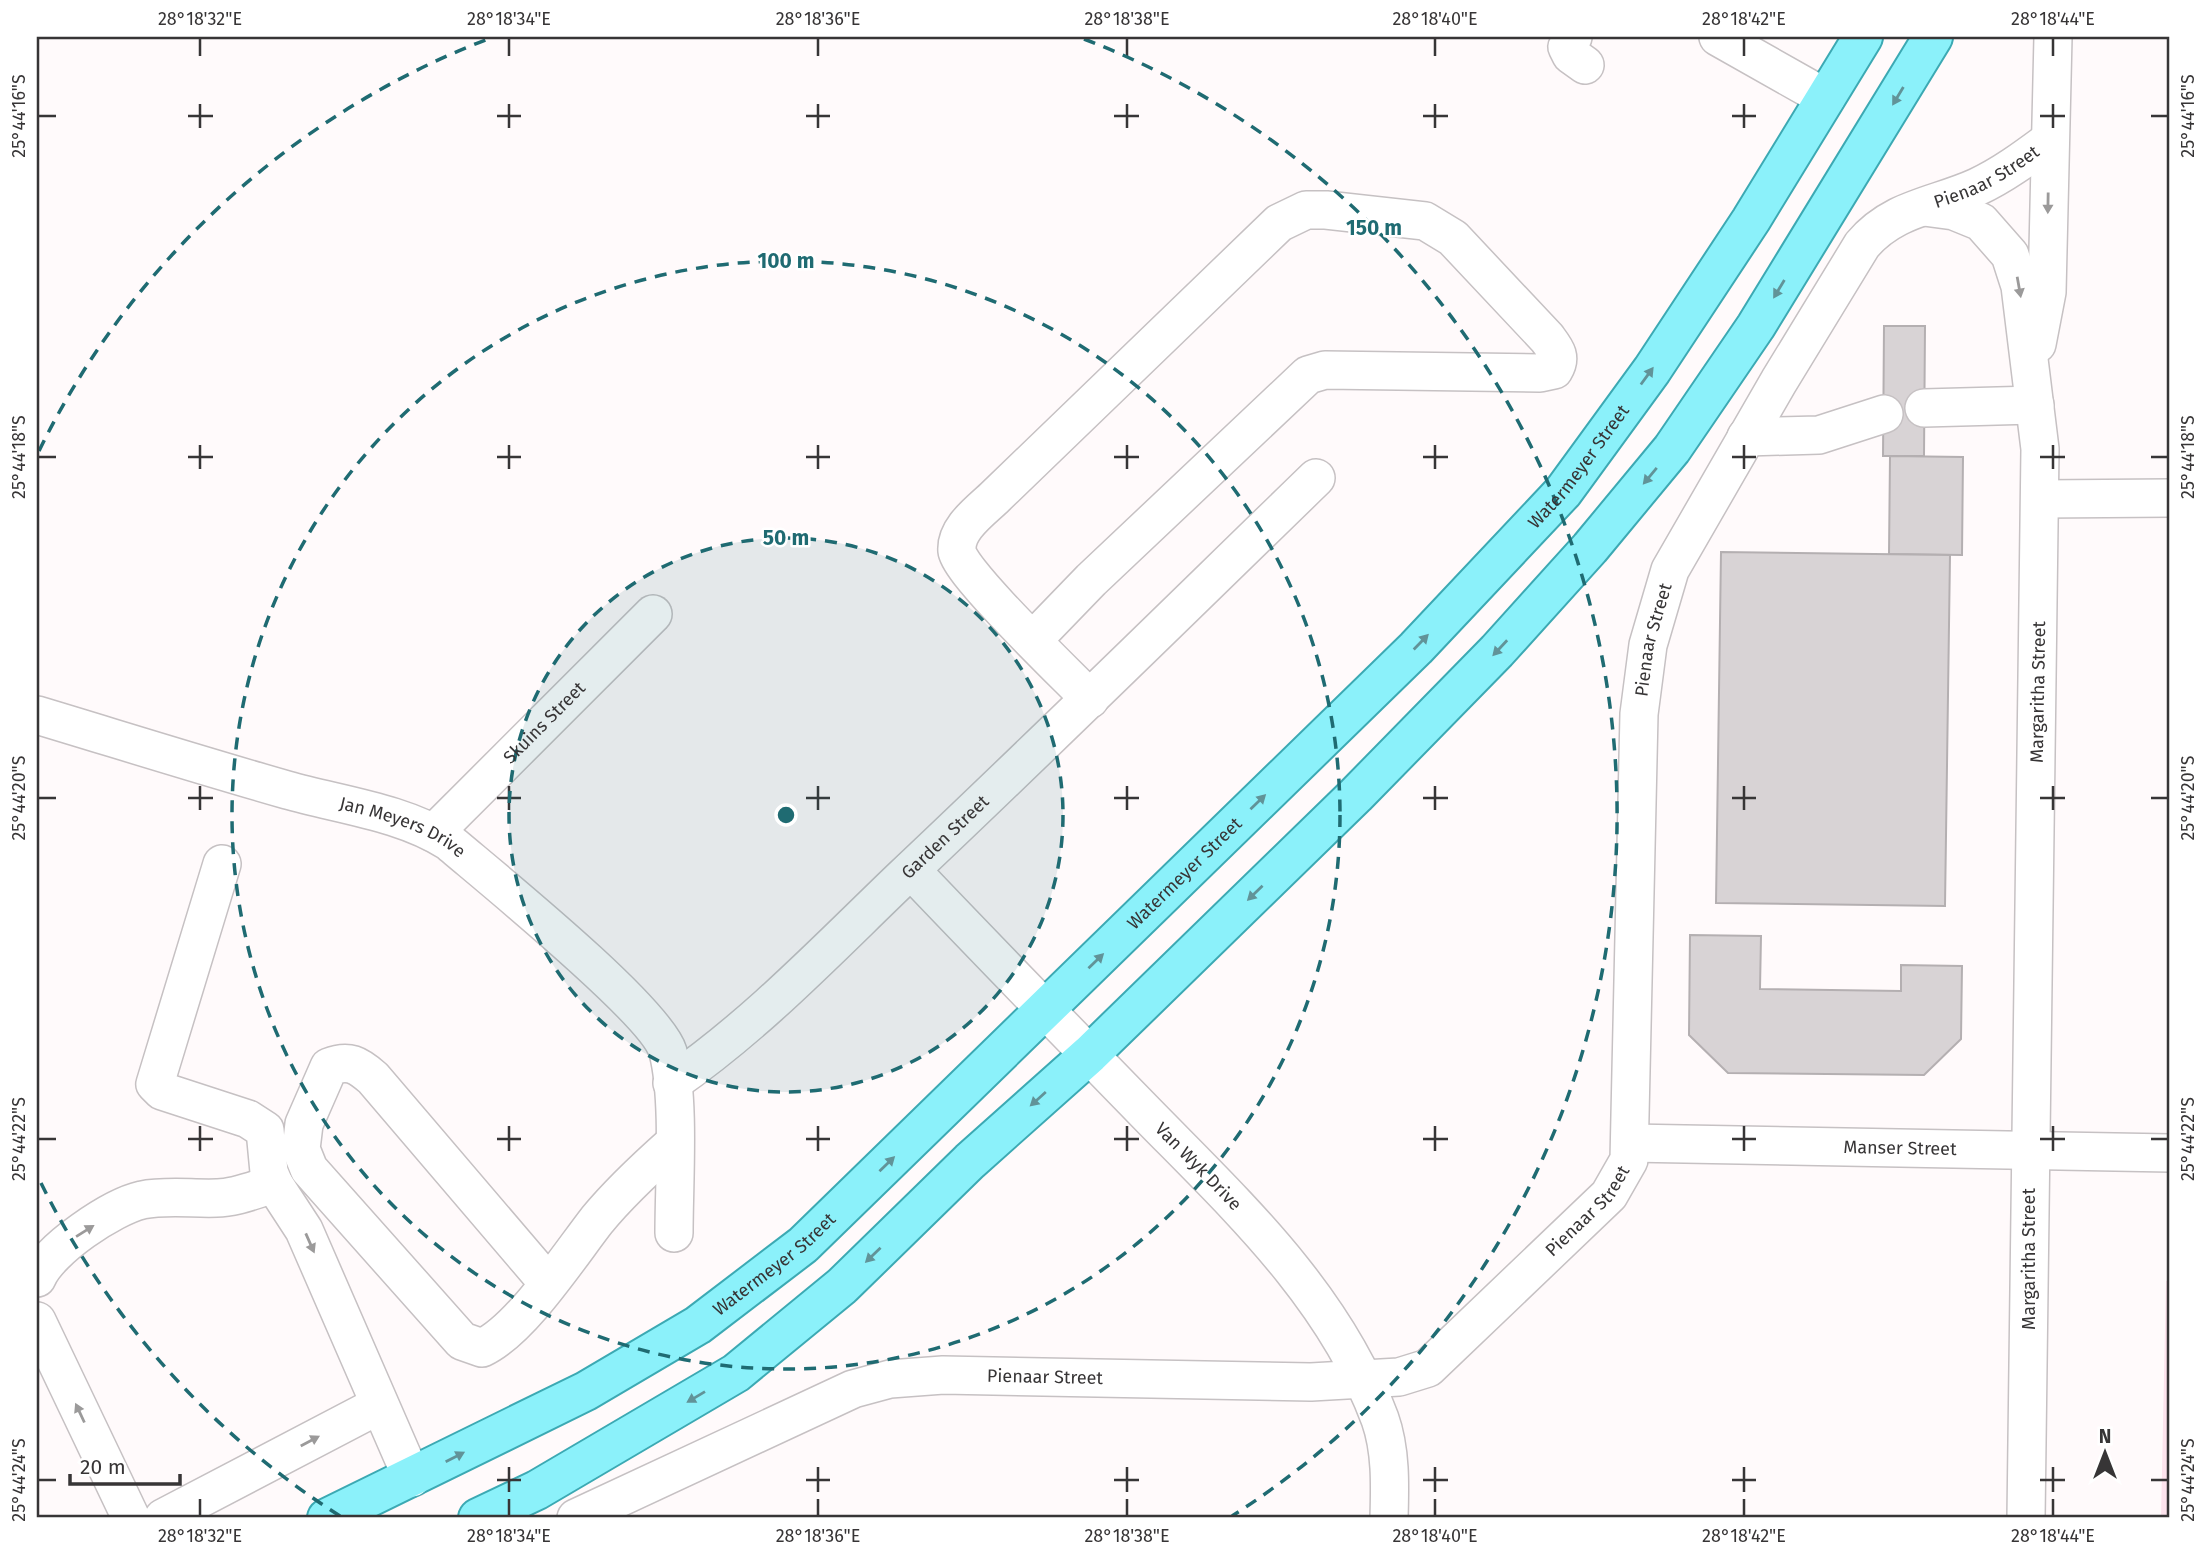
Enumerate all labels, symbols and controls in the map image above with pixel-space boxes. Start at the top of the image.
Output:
text: 28°18'32"E [158,8,242,30]
text: 28°18'34"E [467,8,551,30]
text: 28°18'36"E [776,8,860,30]
text: 28°18'38"E [1084,8,1170,30]
text: 28°18'40"E [1392,8,1478,30]
text: 28°18'42"E [1702,8,1786,30]
text: 28°18'44"E [2011,8,2095,30]
text: 25°44'16"S [8,74,30,158]
text: 25°44'16"S [2177,74,2199,158]
one-way arrow [1892,86,1904,105]
street label: Pienaar Street [1931,140,2044,213]
one-way arrow [2043,192,2054,214]
text: 150 m [1346,215,1402,241]
text: 100 m [757,248,815,274]
one-way arrow [2014,276,2025,298]
one-way arrow [1772,280,1785,299]
one-way arrow [1640,367,1654,385]
street label: Watermeyer Street [1523,400,1634,533]
text: 25°44'18"S [8,415,30,499]
text: 25°44'18"S [2177,415,2199,499]
one-way arrow [1642,467,1657,485]
text: 50 m [763,525,809,551]
street label: Pienaar Street [1630,580,1677,698]
street label: Margaritha Street [2026,620,2050,763]
one-way arrow [1412,634,1428,651]
one-way arrow [1492,639,1508,657]
street label: Skuins Street [499,677,590,768]
text: 25°44'20"S [8,755,30,841]
text: 25°44'20"S [2177,755,2199,841]
street label: Garden Street [897,790,994,884]
street label: Jan Meyers Drive [337,792,470,862]
one-way arrow [1249,794,1266,810]
centre of rings [774,803,798,827]
street label: Watermeyer Street [1123,812,1247,934]
one-way arrow [1246,885,1263,902]
one-way arrow [1087,952,1104,969]
one-way arrow [1030,1091,1047,1106]
text: 25°44'22"S [8,1097,30,1181]
text: 25°44'22"S [2177,1097,2199,1181]
street label: Van Wyk Drive [1151,1118,1246,1215]
street label: Manser Street [1843,1136,1957,1160]
one-way arrow [878,1156,895,1172]
street label: Pienaar Street [1541,1161,1635,1261]
street label: Margaritha Street [2018,1188,2040,1330]
street label: Watermeyer Street [709,1208,841,1321]
one-way arrow [75,1225,95,1238]
one-way arrow [305,1232,316,1253]
one-way arrow [865,1247,882,1264]
street label: Pienaar Street [987,1365,1104,1389]
one-way arrow [686,1390,705,1403]
one-way arrow [74,1403,86,1423]
north arrow [2070,1418,2140,1488]
text: N [2099,1425,2111,1448]
one-way arrow [300,1436,320,1447]
text: 25°44'24"S [8,1438,30,1522]
text: 25°44'24"S [2177,1438,2199,1522]
scale bar [70,1443,180,1487]
one-way arrow [445,1451,465,1462]
text: 20 m [80,1454,126,1480]
text: 28°18'32"E [158,1525,242,1547]
text: 28°18'34"E [467,1525,551,1547]
text: 28°18'36"E [776,1525,860,1547]
text: 28°18'38"E [1084,1525,1170,1547]
text: 28°18'40"E [1392,1525,1478,1547]
text: 28°18'42"E [1702,1525,1786,1547]
text: 28°18'44"E [2011,1525,2095,1547]

